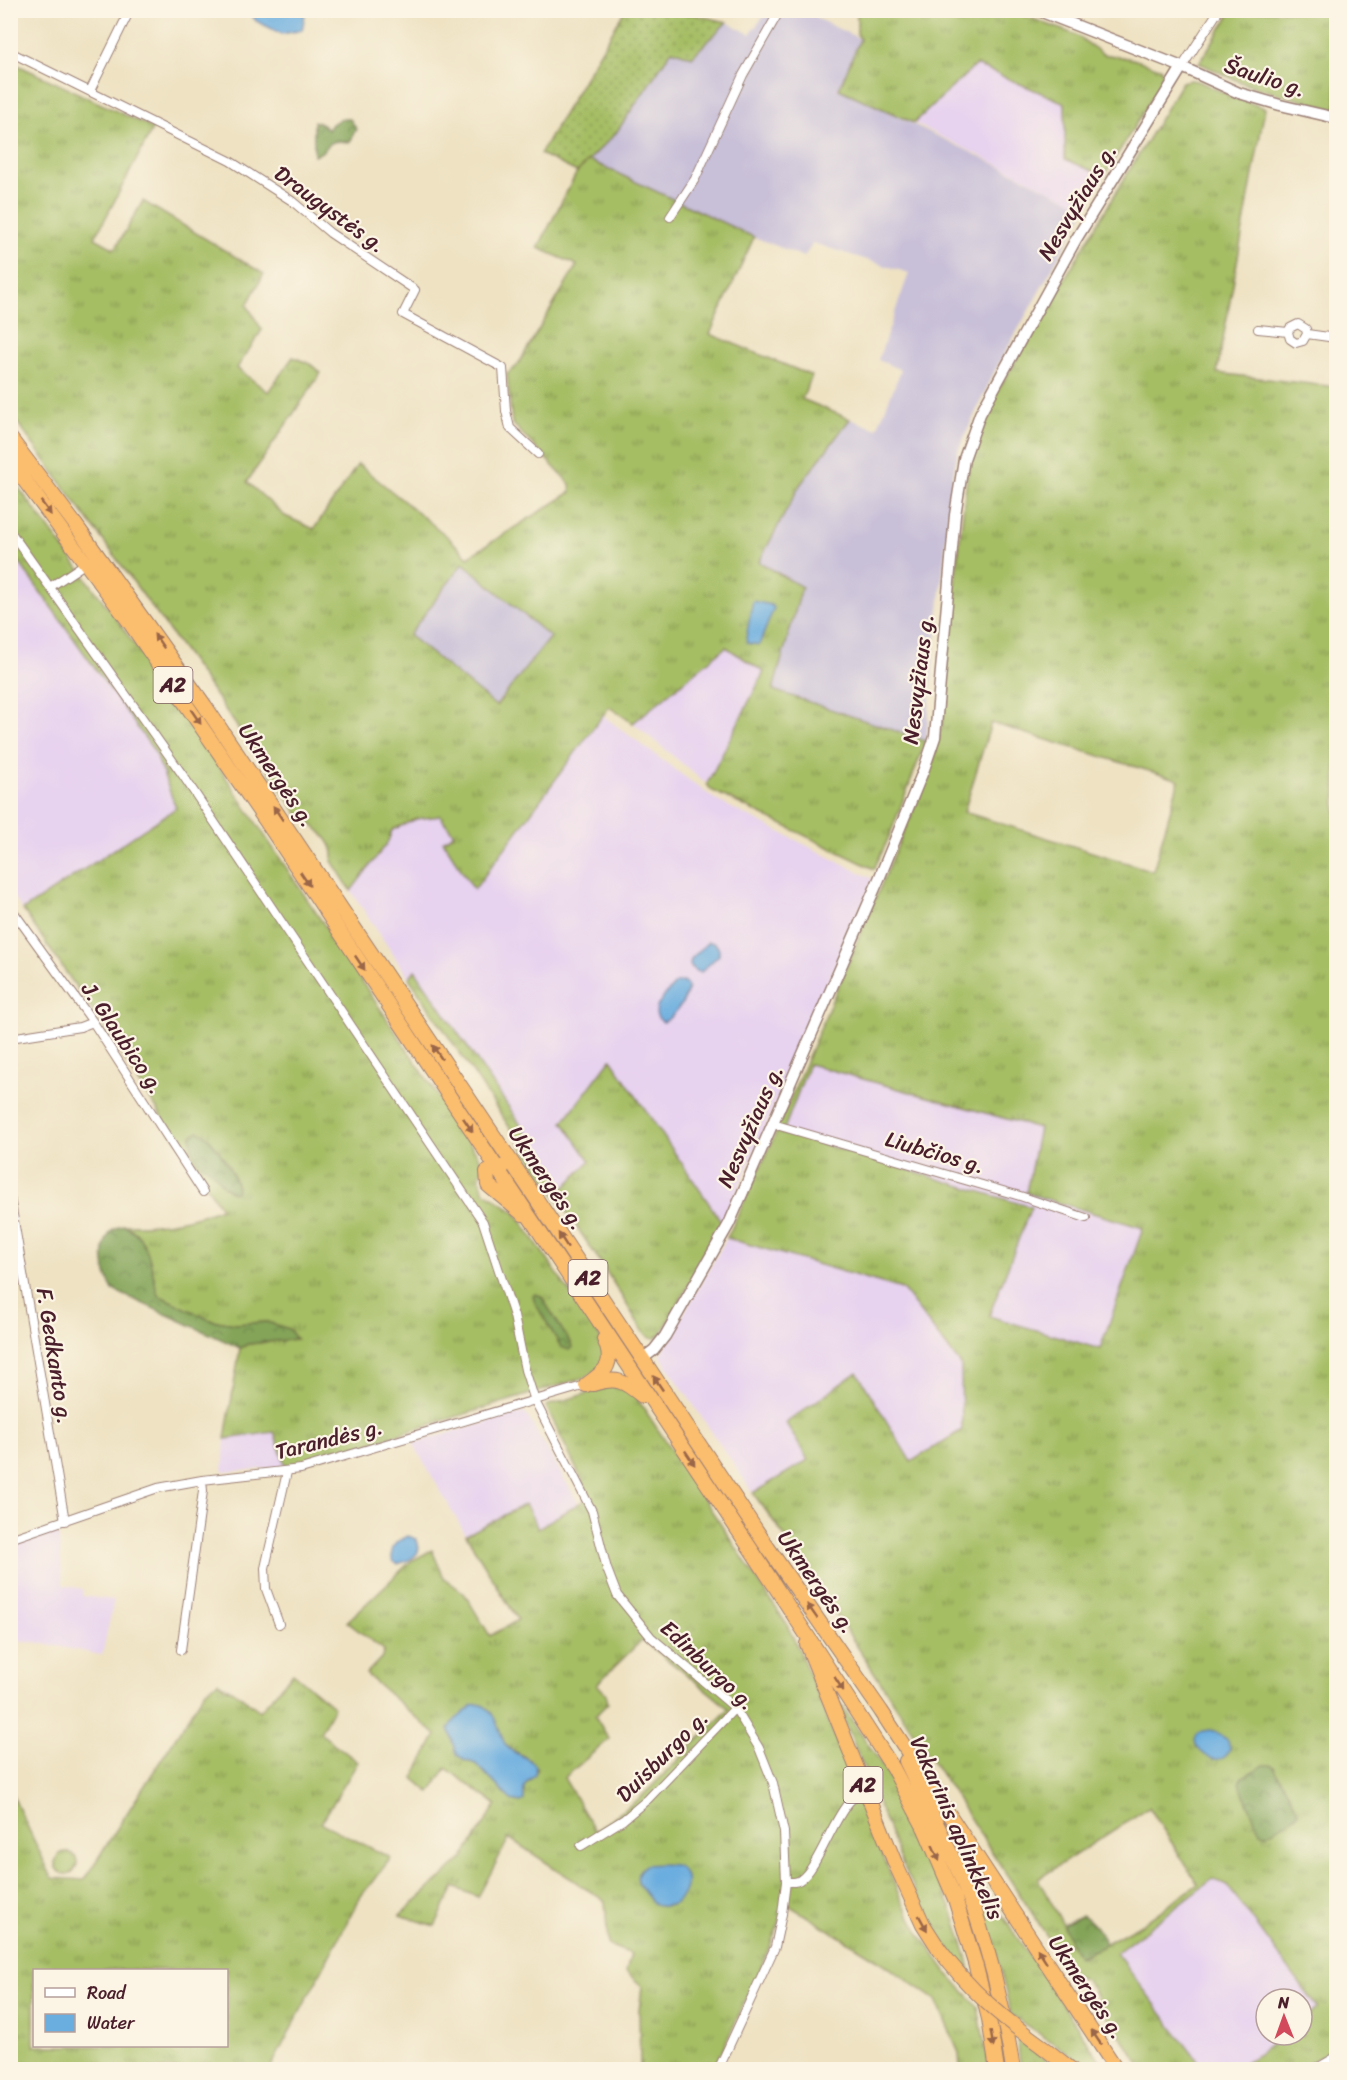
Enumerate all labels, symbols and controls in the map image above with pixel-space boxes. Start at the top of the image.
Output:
street label: Šaulio g. [1219,46,1311,108]
street label: Nesvyžiaus g. [1027,136,1127,268]
street label: Draugystės g. [266,155,394,263]
one-way arrow [39,500,51,515]
street label: Nesvyžiaus g. [891,612,945,746]
one-way arrow [153,633,165,649]
road number: A2 [154,667,192,703]
one-way arrow [190,709,202,725]
street label: Ukmergės g. [227,715,327,835]
one-way arrow [272,805,283,822]
one-way arrow [299,871,310,887]
one-way arrow [355,954,366,971]
street label: J. Glaubico g. [70,973,175,1102]
one-way arrow [432,1043,443,1060]
street label: Nesvyžiaus g. [706,1058,794,1194]
one-way arrow [463,1117,474,1133]
street label: Ukmergės g. [497,1118,597,1238]
street label: Liubčios g. [881,1119,989,1185]
one-way arrow [558,1232,569,1248]
road number: A2 [568,1260,608,1296]
street label: F. Gedkanto g. [25,1285,85,1427]
one-way arrow [652,1375,664,1391]
street label: Tarandės g. [271,1407,387,1471]
one-way arrow [684,1450,696,1466]
street label: Ukmergės g. [767,1522,867,1642]
one-way arrow [806,1603,818,1619]
street label: Edinburgo g. [651,1610,765,1720]
one-way arrow [834,1675,845,1692]
street label: Duisburgo g. [606,1700,718,1812]
street label: Vakarinis aplinkkelis [899,1730,1015,1927]
road number: A2 [844,1767,882,1803]
one-way arrow [931,1844,941,1862]
one-way arrow [918,1915,929,1931]
street label: Ukmergės g. [1037,1927,1137,2047]
one-way arrow [1036,1949,1048,1965]
legend [33,1969,228,2047]
text: Road [87,1977,127,2009]
north arrow [1254,1987,1314,2047]
text: N [1277,1988,1290,2017]
text: Water [87,2007,136,2039]
one-way arrow [988,2029,997,2048]
one-way arrow [1090,2029,1101,2046]

